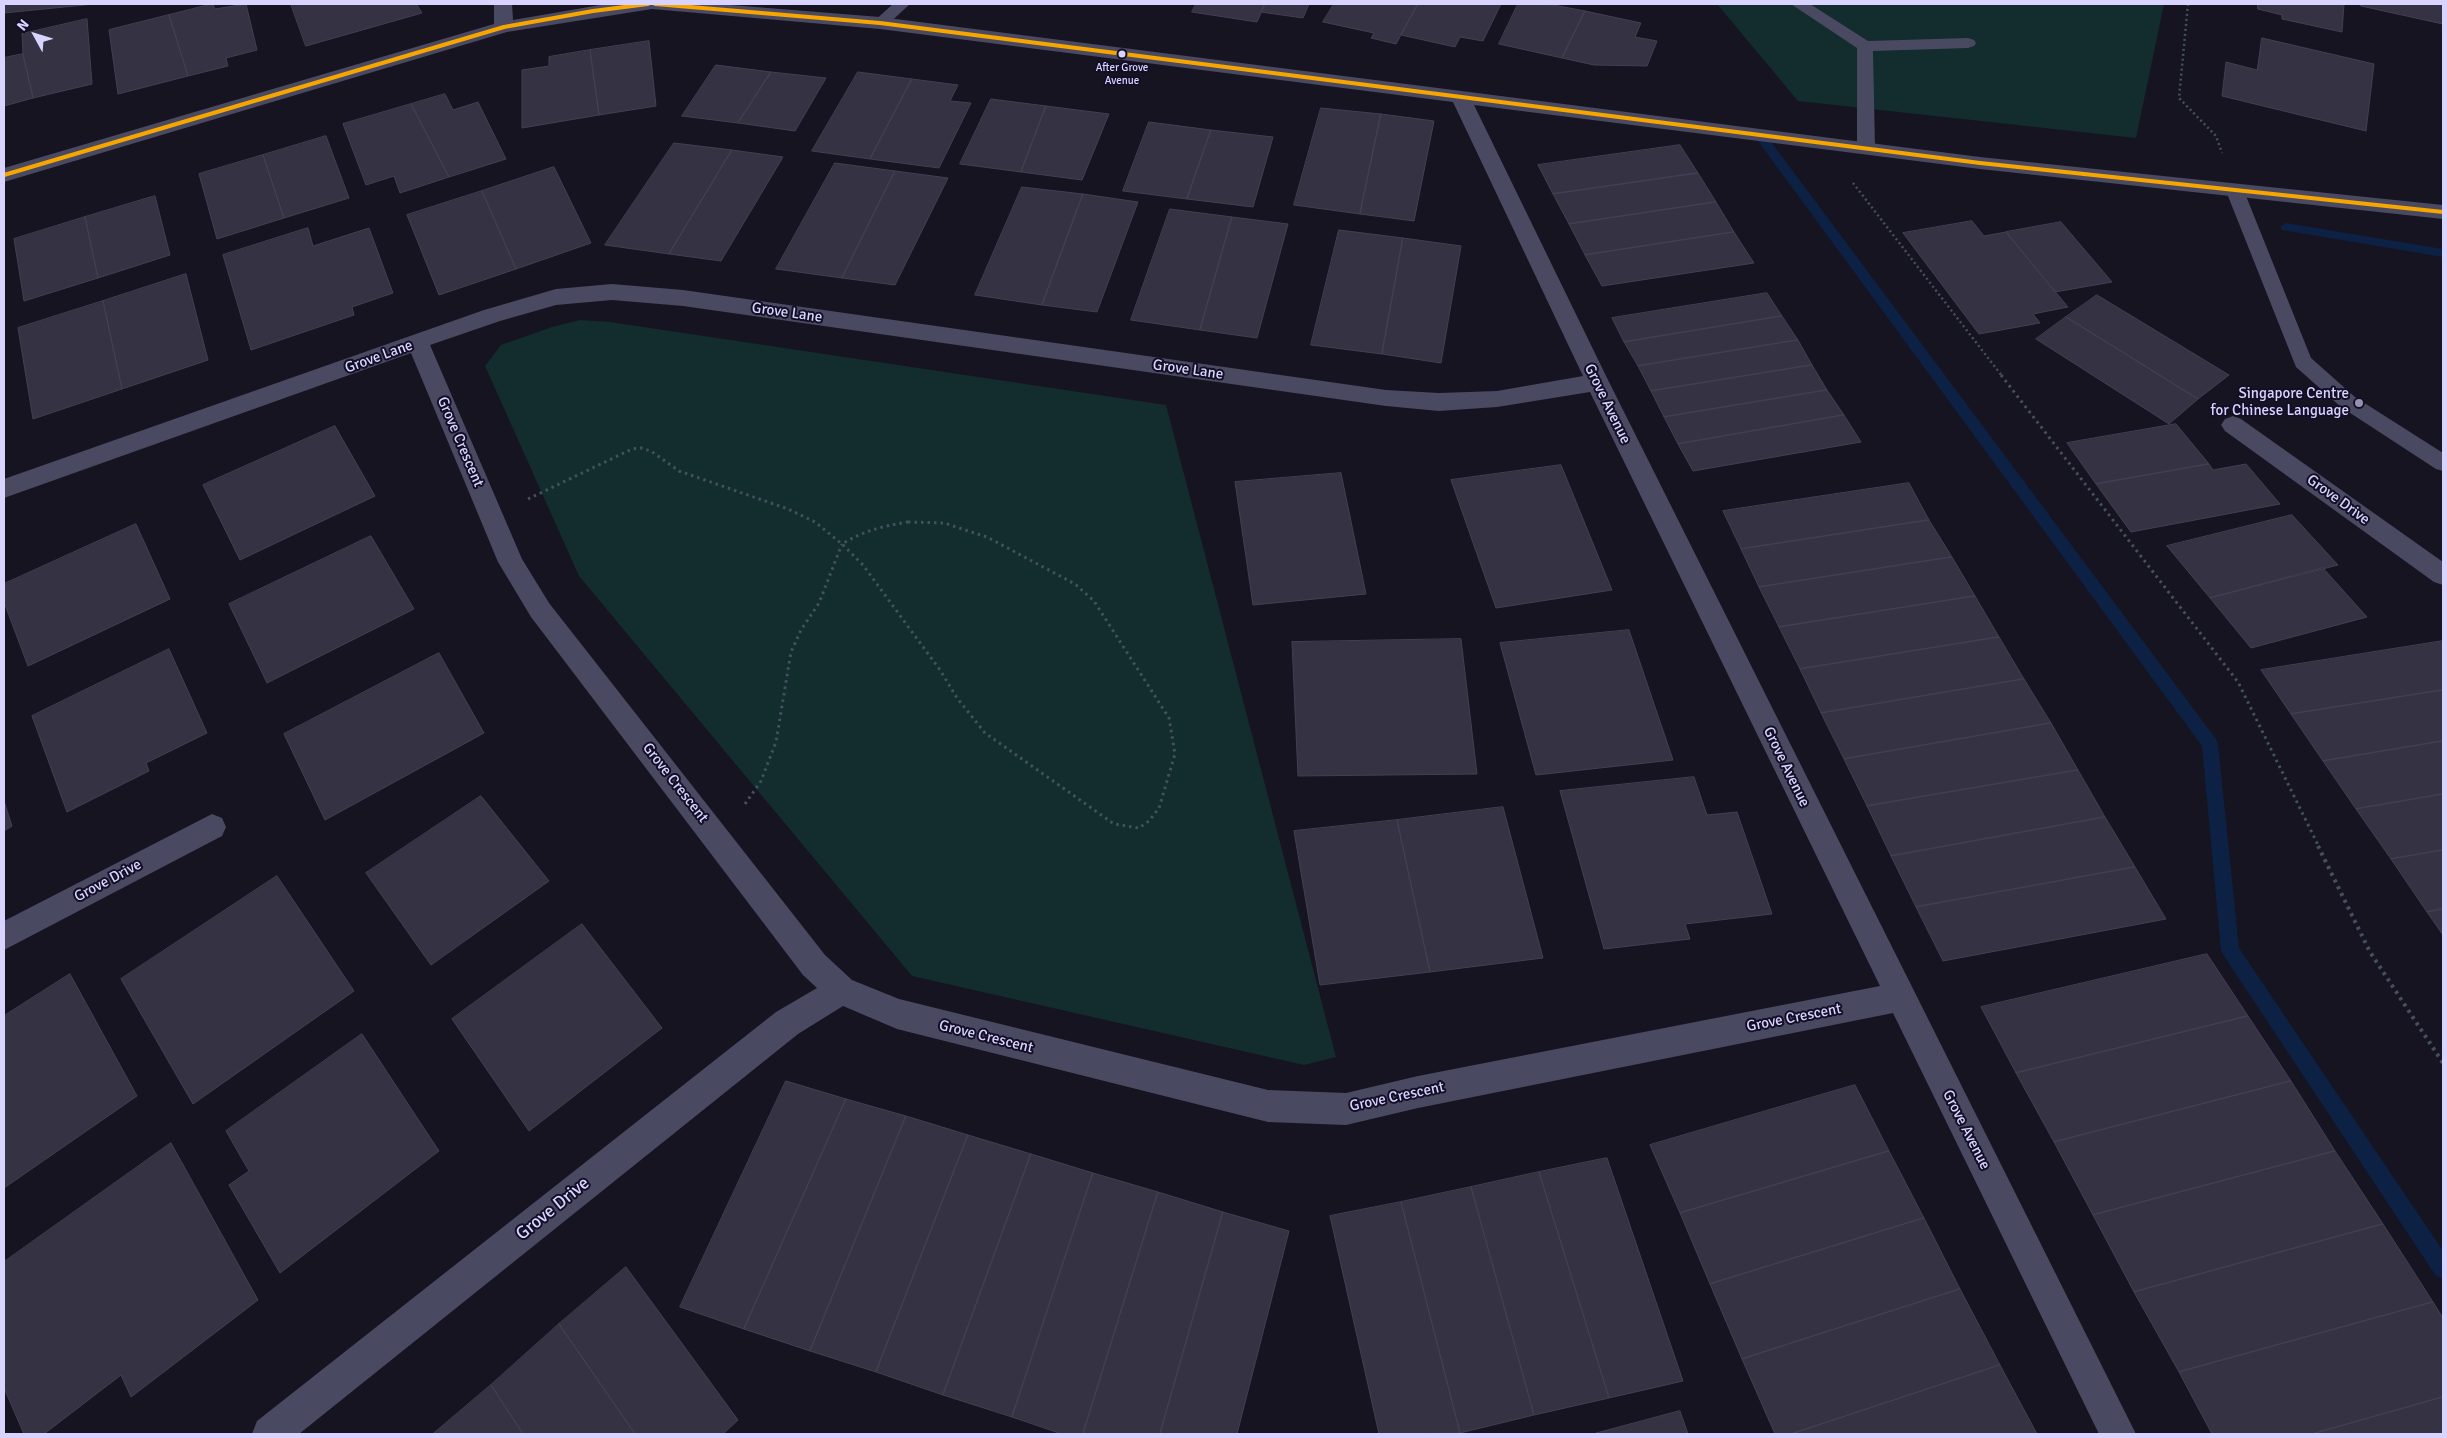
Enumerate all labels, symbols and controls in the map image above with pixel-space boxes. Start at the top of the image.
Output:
north arrow [10,10,60,60]
text: N [13,16,33,34]
marker: After Grove Avenue [1117,49,1127,59]
place label: After Grove Avenue [1096,61,1148,87]
street label: Grove Lane [751,299,823,327]
street label: Grove Lane [343,336,415,378]
street label: Grove Lane [1152,356,1224,384]
street label: Grove Avenue [1580,361,1634,447]
place label: Singapore Centre for Chinese Language [2211,385,2349,420]
street label: Grove Crescent [433,394,487,490]
marker: Singapore Centre for Chinese Language [2353,397,2365,409]
street label: Grove Drive [2303,471,2373,529]
street label: Grove Avenue [1759,724,1813,810]
street label: Grove Crescent [638,740,712,826]
street label: Grove Drive [71,856,145,906]
street label: Grove Crescent [1745,1000,1843,1036]
street label: Grove Crescent [937,1017,1035,1057]
street label: Grove Crescent [1348,1078,1446,1116]
street label: Grove Avenue [1938,1087,1994,1173]
street label: Grove Drive [512,1173,594,1245]

